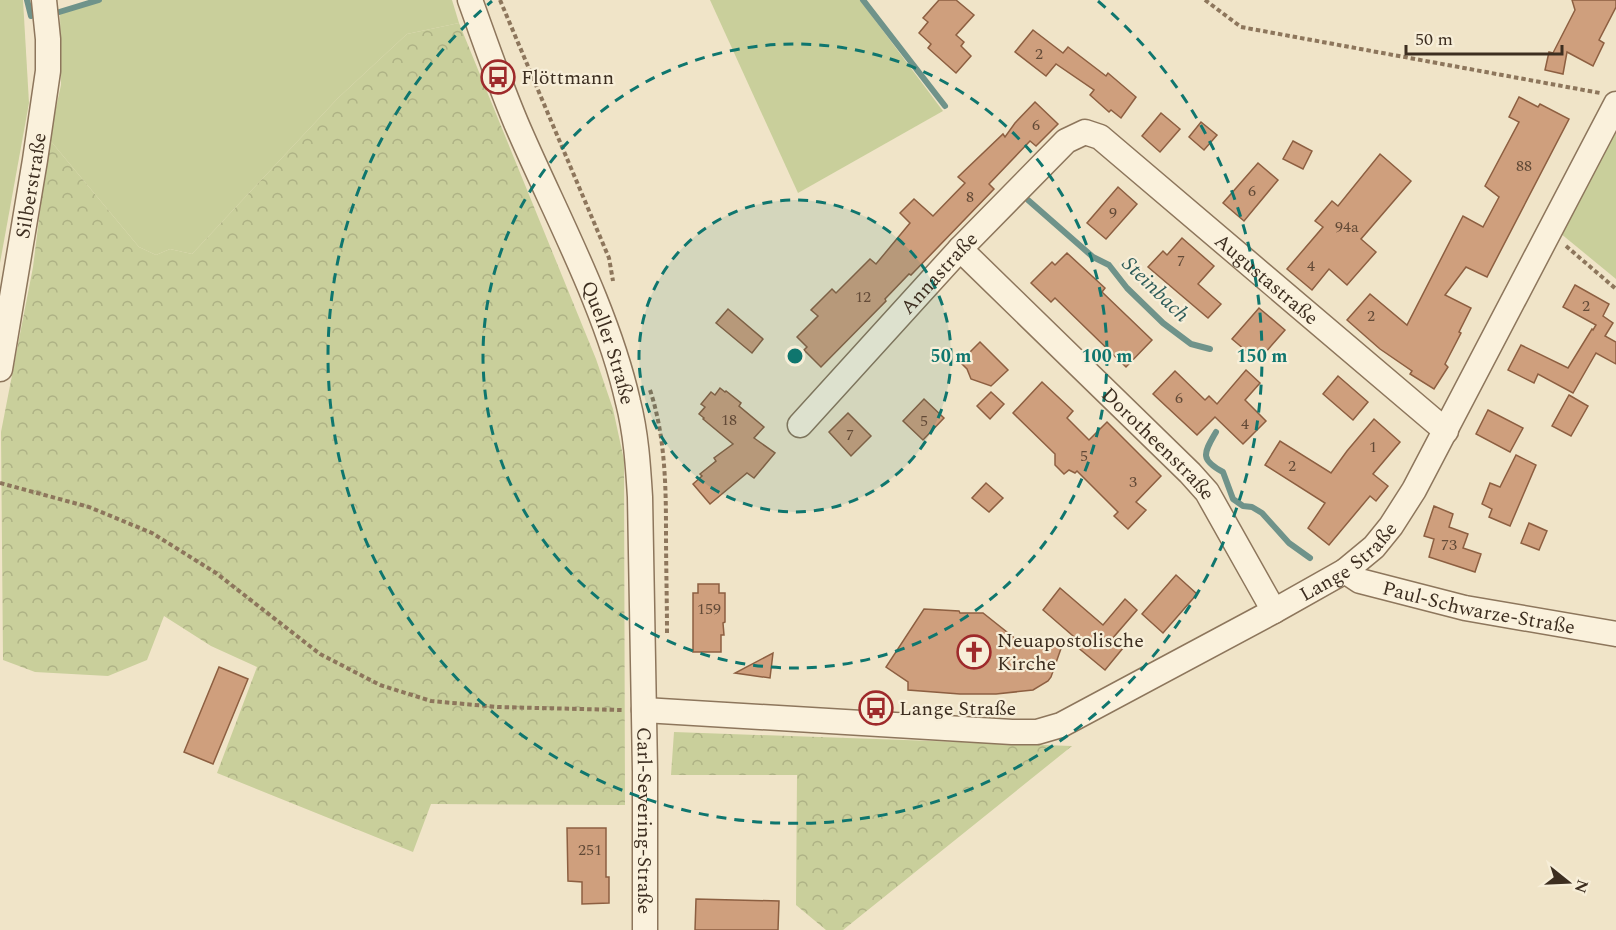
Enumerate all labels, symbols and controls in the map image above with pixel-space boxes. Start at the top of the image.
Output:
scale bar [1406,18,1562,56]
text: 50 m [1415,26,1453,53]
house number: 2 [1035,42,1043,66]
bus stop icon: Flöttmann [480,59,516,95]
place label: Flöttmann [521,63,614,93]
house number: 6 [1032,113,1040,137]
street label: Silberstraße [8,131,55,241]
house number: 88 [1516,154,1532,178]
house number: 6 [1248,179,1256,203]
house number: 8 [966,185,974,209]
house number: 9 [1109,201,1117,225]
house number: 94a [1335,215,1359,239]
street label: Annastraße [893,225,985,322]
street label: Augustastraße [1207,226,1325,333]
water label: Steinbach [1114,249,1197,330]
house number: 7 [1177,249,1185,273]
house number: 4 [1307,254,1315,278]
street label: Queller Straße [573,276,642,408]
house number: 12 [855,285,871,309]
house number: 2 [1582,294,1590,318]
house number: 2 [1367,304,1375,328]
text: 50 m [931,343,971,370]
text: 100 m [1081,343,1133,370]
text: 150 m [1236,343,1288,370]
centre of rings [785,346,805,366]
street label: Dorotheenstraße [1094,381,1222,506]
house number: 6 [1175,386,1183,410]
house number: 18 [721,408,737,432]
house number: 5 [920,409,928,433]
house number: 4 [1241,412,1249,436]
house number: 7 [846,423,854,447]
house number: 1 [1369,435,1377,459]
house number: 5 [1080,444,1088,468]
house number: 2 [1288,454,1296,478]
house number: 3 [1129,470,1137,494]
street label: Lange Straße [1294,515,1405,610]
house number: 73 [1441,533,1457,557]
street label: Paul-Schwarze-Straße [1379,573,1577,643]
house number: 159 [697,597,721,621]
place label: Neuapostolische Kirche [997,626,1144,679]
church icon: Neuapostolische Kirche [956,634,992,670]
bus stop icon: Lange Straße [858,690,894,726]
place label: Lange Straße [899,694,1016,724]
street label: Carl-Severing-Straße [628,727,659,914]
house number: 251 [578,838,602,862]
north arrow [1538,852,1598,912]
text: N [1568,876,1595,896]

